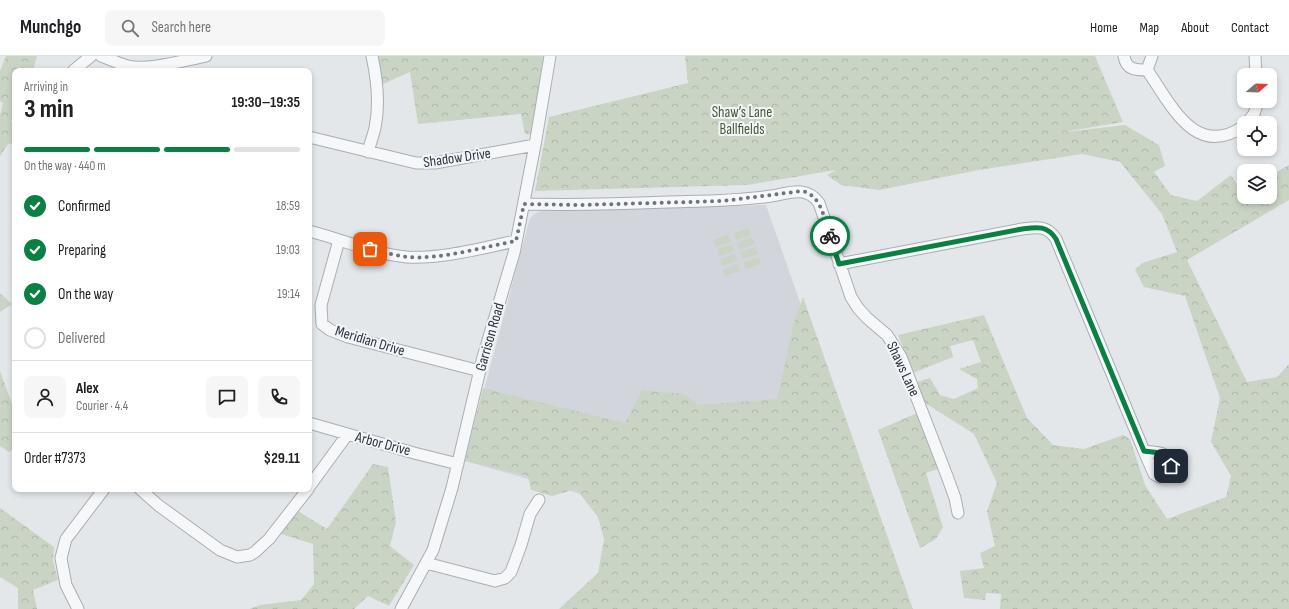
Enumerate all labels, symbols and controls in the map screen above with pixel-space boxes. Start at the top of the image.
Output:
search box [105,10,385,46]
text: Munchgo [20,16,81,39]
icon: search [119,17,141,39]
text: Search here [151,18,211,37]
text: Home [1090,19,1118,36]
text: Map [1140,19,1159,36]
text: About [1181,19,1209,36]
text: Contact [1231,19,1269,36]
north arrow [1237,68,1277,108]
map controls [1237,68,1277,204]
text: Arriving in [24,79,68,95]
text: 19:30–19:35 [231,93,300,112]
text: 3 min [24,94,74,125]
park label: Shaw’s Lane Ballfields [712,103,772,139]
button: locate [1237,116,1277,156]
street label: Shadow Drive [422,144,492,172]
text: On the way · 440 m [24,158,106,174]
button: layers [1237,164,1277,204]
icon: check [24,195,46,217]
text: Confirmed [58,197,111,216]
text: 18:59 [276,198,300,214]
courier [810,216,850,256]
icon: bike [819,225,841,247]
pin [353,232,387,266]
icon: bag [359,238,381,260]
icon: check [24,239,46,261]
text: Preparing [58,241,106,260]
text: 19:03 [276,242,300,258]
icon: check [24,283,46,305]
text: On the way [58,285,113,304]
text: 19:14 [277,286,300,302]
street label: Garrison Road [471,301,509,373]
street label: Meridian Drive [333,321,407,361]
text: Delivered [58,329,105,348]
street label: Shaws Lane [882,338,924,400]
button: person [24,376,66,418]
button: chat [206,376,248,418]
button: phone [258,376,300,418]
text: Alex [76,379,99,398]
text: Courier · 4.4 [76,398,128,414]
street label: Arbor Drive [352,427,413,460]
text: Order #7373 [24,449,86,468]
text: $29.11 [264,449,300,468]
pin [1154,449,1188,483]
icon: home [1160,455,1182,477]

